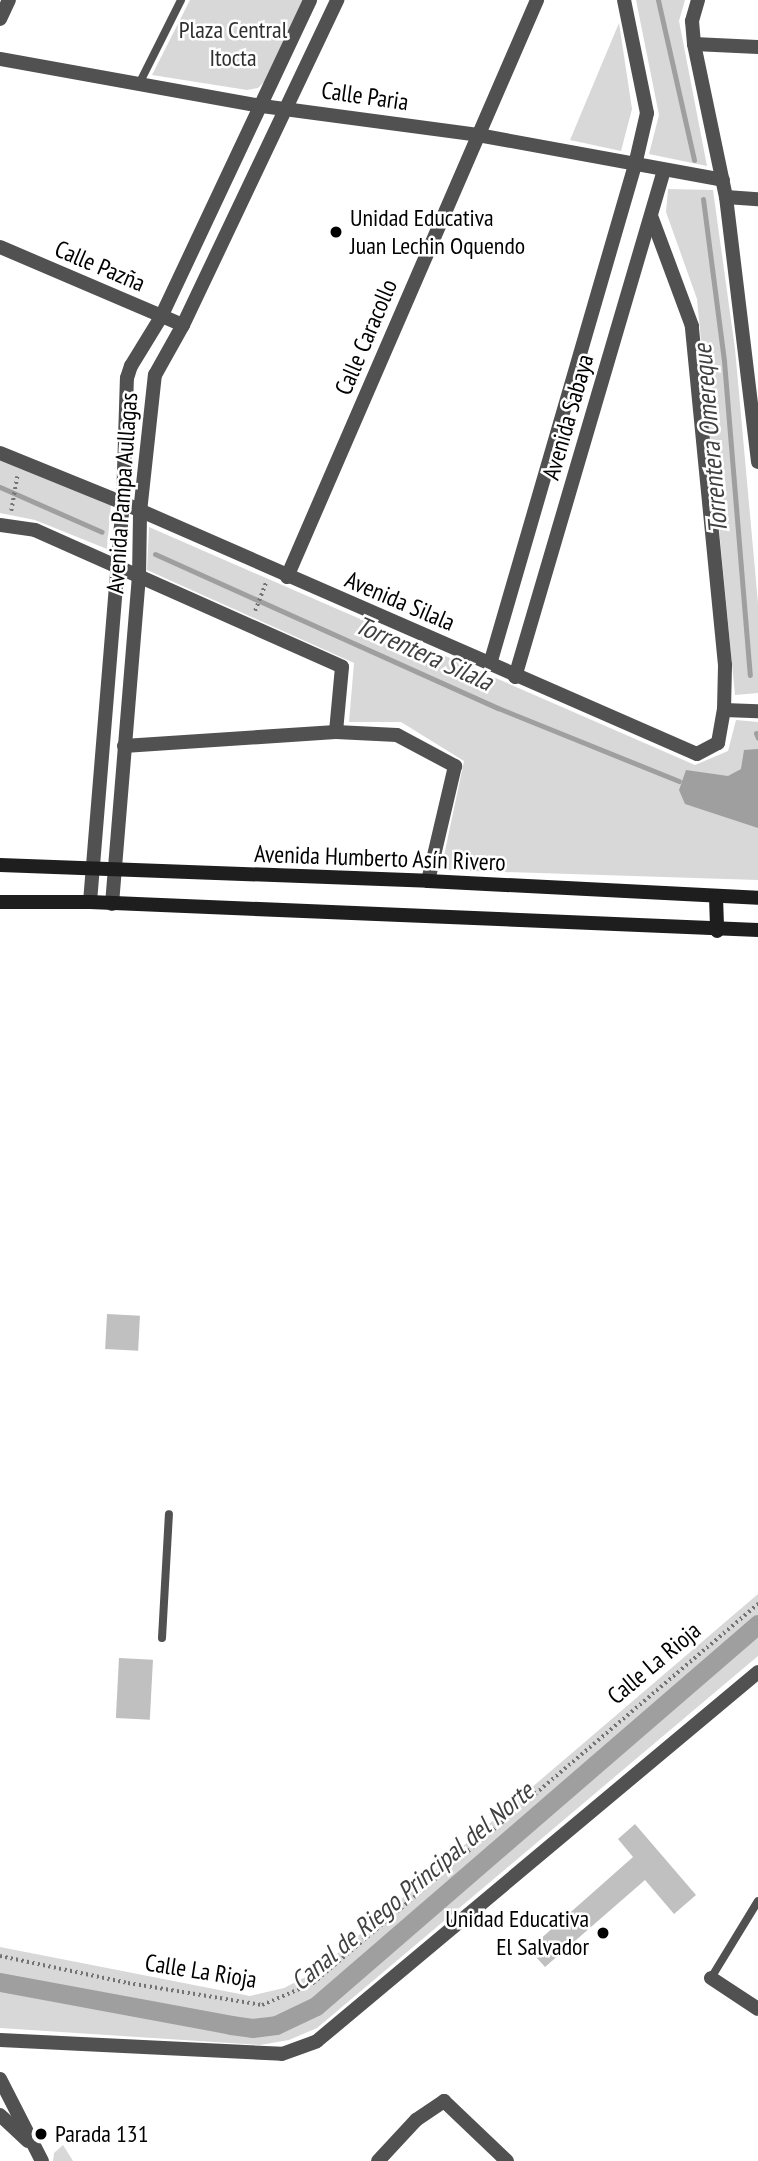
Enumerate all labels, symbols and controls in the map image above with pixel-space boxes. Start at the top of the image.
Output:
park label: Plaza Central Itocta [179,16,287,72]
street label: Calle Paria [320,76,410,116]
place label: Unidad Educativa Juan Lechin Oquendo [350,204,525,260]
marker: Unidad Educativa Juan Lechin Oquendo [328,224,344,240]
street label: Calle Pazña [51,234,149,298]
street label: Calle Caracollo [329,275,403,399]
water label: Torrentera Omereque [686,343,734,535]
street label: Avenida Sabaya [536,351,600,483]
street label: Avenida Pampa Aullagas [101,391,143,595]
street label: Avenida Silala [341,565,459,637]
water label: Torrentera Silala [351,609,497,697]
street label: Avenida Humberto Asín Rivero [254,839,506,877]
street label: Calle La Rioja [602,1616,706,1710]
water label: Canal de Riego Principal del Norte [284,1775,540,1997]
place label: Unidad Educativa El Salvador [445,1905,589,1961]
marker: Unidad Educativa El Salvador [595,1925,611,1941]
street label: Calle La Rioja [143,1948,259,1994]
place label: Parada 131 [55,2120,148,2148]
marker: Parada 131 [33,2126,49,2142]

